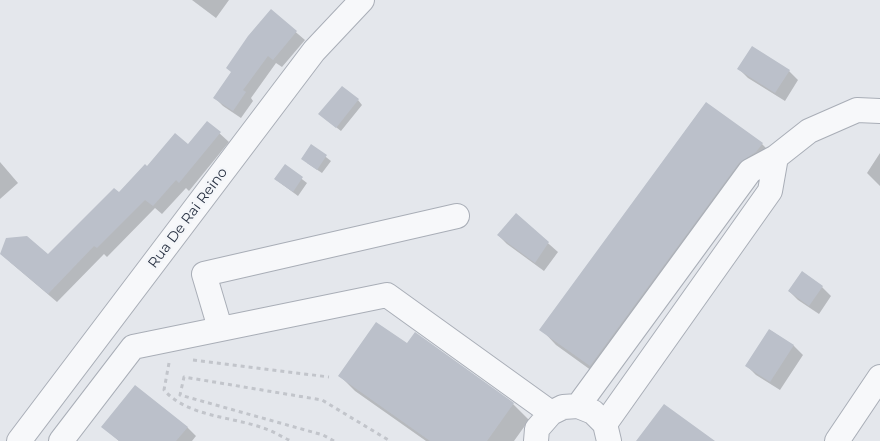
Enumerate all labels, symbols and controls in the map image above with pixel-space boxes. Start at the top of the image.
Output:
street label: Rua De Rai Reino [145,164,231,272]

